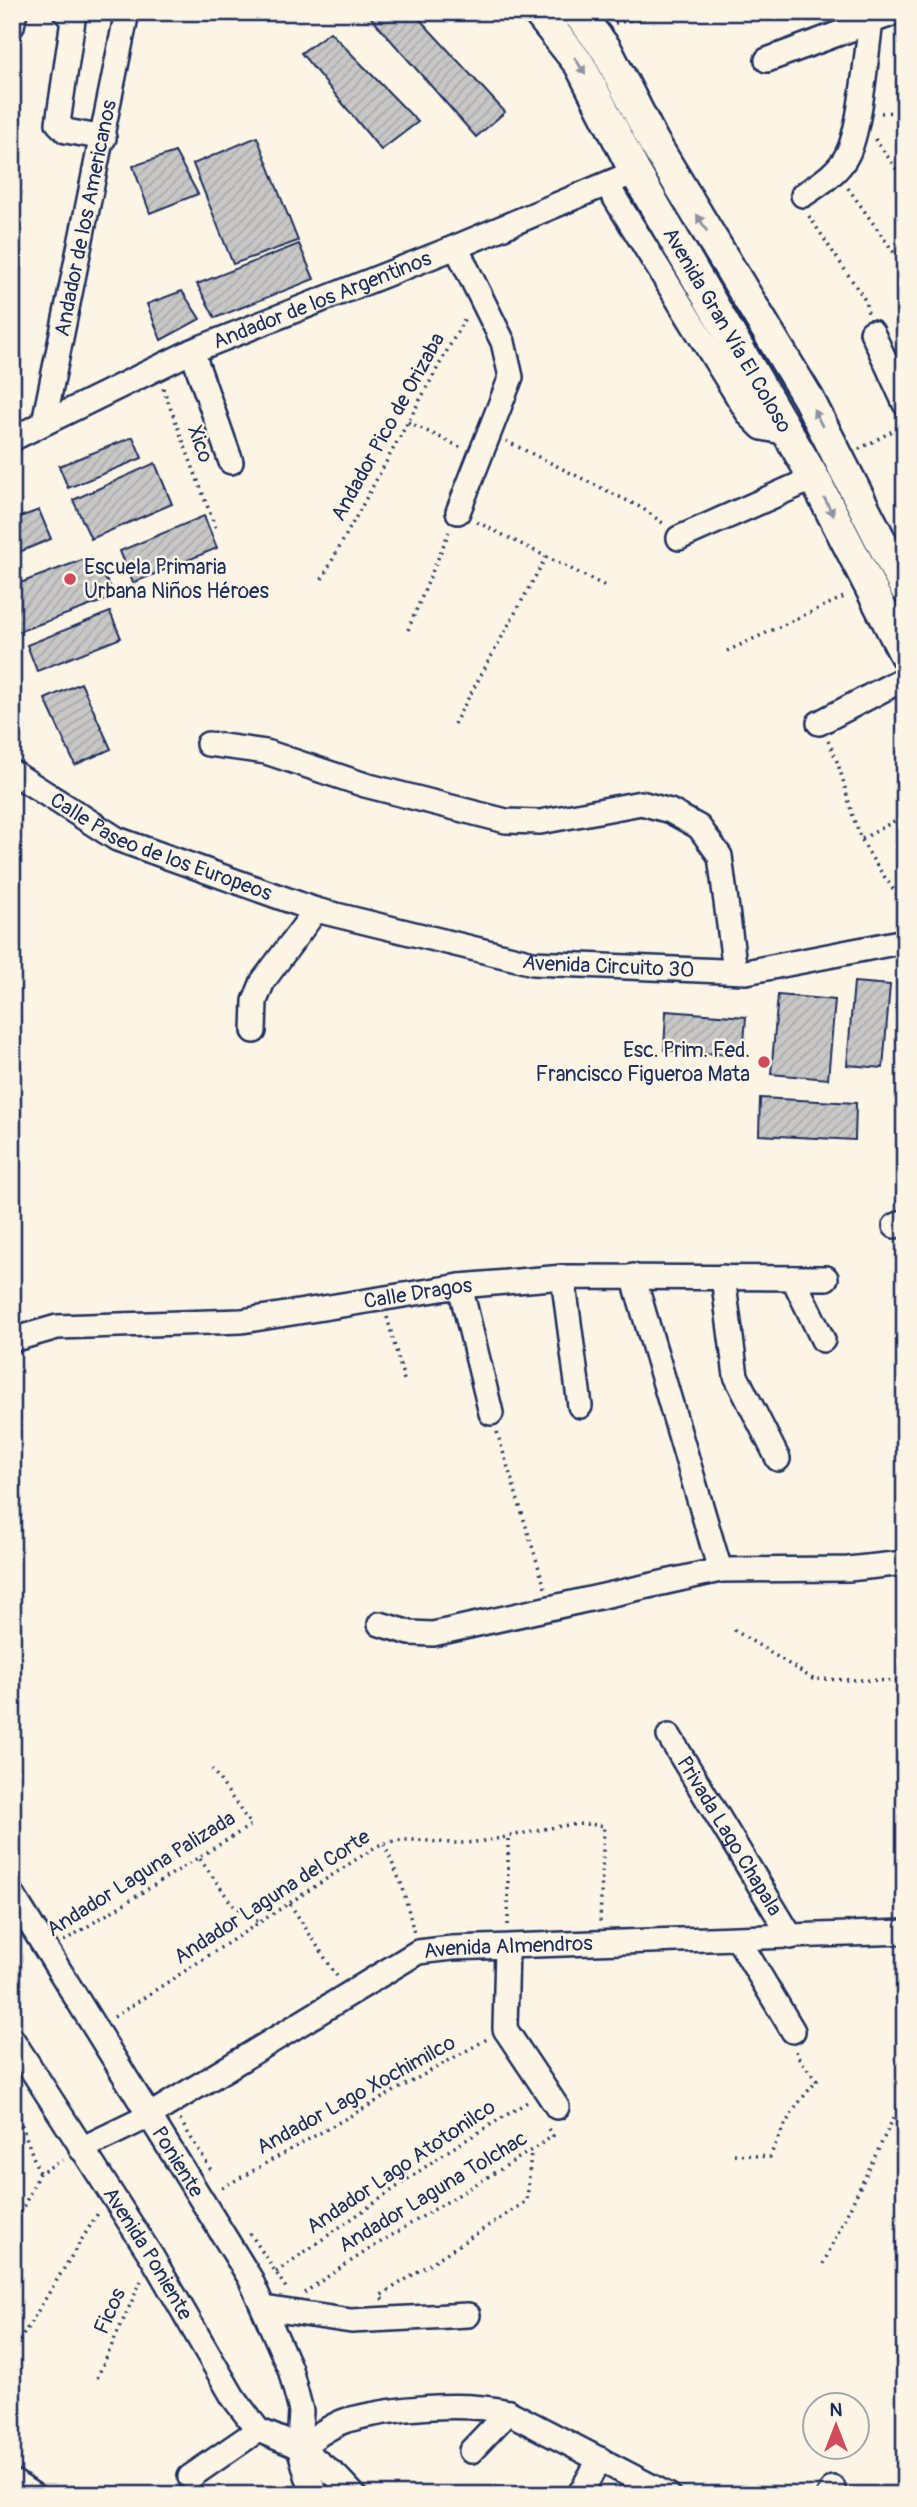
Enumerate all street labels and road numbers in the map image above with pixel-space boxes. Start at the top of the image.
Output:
street label: Andador de los Americanos [48,97,123,339]
street label: Avenida Gran Vía El Coloso [657,222,798,438]
street label: Andador de los Argentinos [209,244,436,355]
street label: Andador Pico de Orizaba [325,328,451,526]
street label: Xico [181,422,219,466]
street label: Calle Paseo de los Europeos [45,786,276,907]
street label: Avenida Circuito 30 [520,948,695,983]
street label: Calle Dragos [362,1271,474,1315]
street label: Privada Lago Chapala [671,1751,788,1921]
street label: Andador Laguna Palizada [42,1805,240,1943]
street label: Andador Laguna del Corte [169,1823,376,1971]
street label: Avenida Almendros [422,1930,594,1965]
street label: Andador Lago Xochimilco [252,2029,460,2161]
street label: Andador Lago Atotonilco [301,2094,501,2240]
street label: Poniente [146,2121,211,2203]
street label: Andador Laguna Tolchac [334,2125,532,2259]
street label: Avenida Poniente [97,2182,199,2325]
street label: Ficos [88,2283,132,2338]

